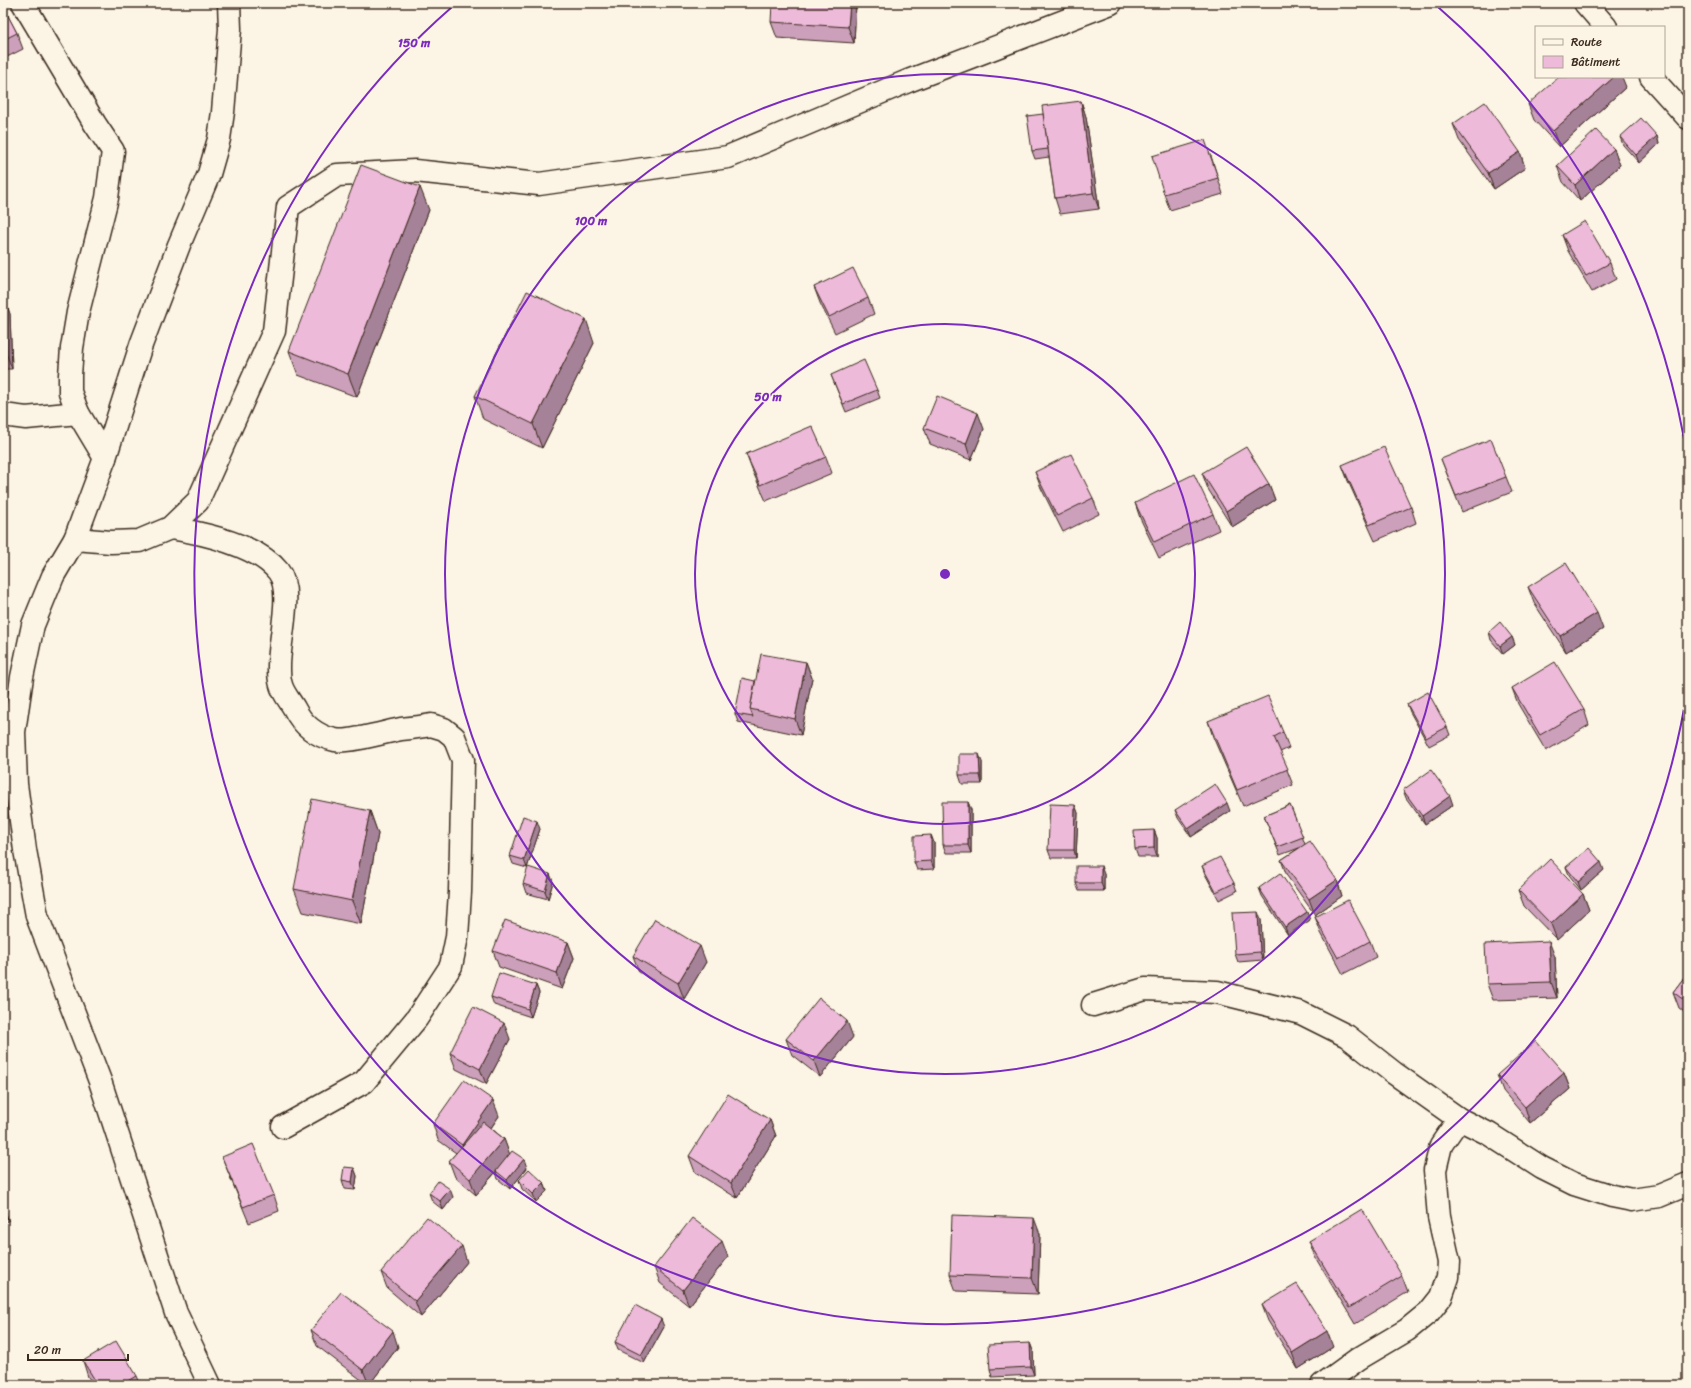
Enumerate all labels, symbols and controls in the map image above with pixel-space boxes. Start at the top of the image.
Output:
legend [1535,26,1665,78]
text: Route [1571,31,1602,53]
text: 150 m [398,32,431,54]
text: Bâtiment [1571,51,1620,73]
text: 100 m [575,210,608,232]
text: 50 m [754,386,782,408]
centre of rings [938,567,952,581]
scale bar [28,1336,128,1362]
text: 20 m [34,1339,61,1361]

